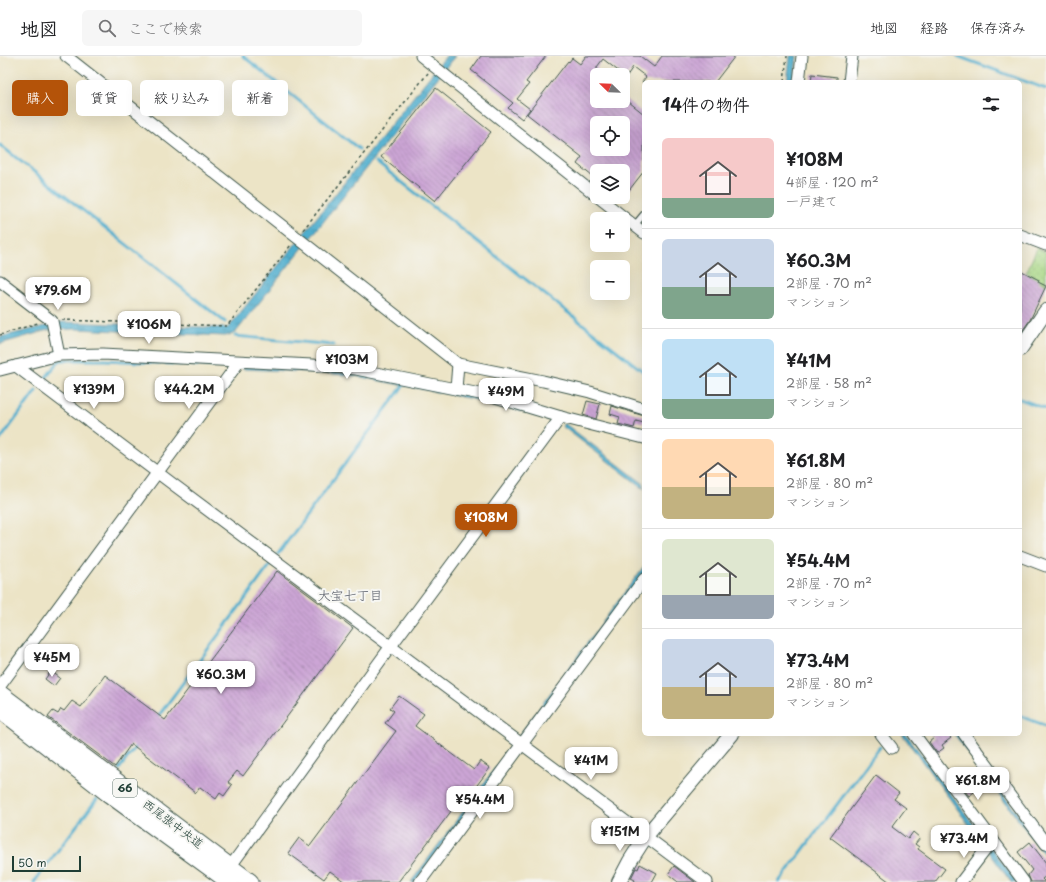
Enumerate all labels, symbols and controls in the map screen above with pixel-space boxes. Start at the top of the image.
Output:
search box [82,10,362,46]
text: 地図 [20,14,58,42]
text: ここで検索 [128,16,203,39]
icon: search [96,17,118,39]
text: 地図 [870,17,898,38]
text: 経路 [920,17,948,38]
text: 保存済み [970,17,1026,38]
north arrow [590,68,630,108]
map controls [590,68,630,300]
chip: 購入 [12,80,68,116]
chip: 賃貸 [76,80,132,116]
chip: 絞り込み [140,80,224,116]
chip: 新着 [232,80,288,116]
text: 14件の物件 [662,91,750,117]
icon: filters [980,93,1002,115]
button: locate [590,116,630,156]
text: ¥108M [786,146,843,172]
icon: home [694,154,742,202]
button: layers [590,164,630,204]
text: 4部屋 · 120 m² [786,172,879,191]
text: 一戸建て [786,191,838,210]
button: + [590,212,630,252]
text: ¥60.3M [786,247,851,273]
icon: home [694,255,742,303]
button: − [590,260,630,300]
text: 2部屋 · 70 m² [786,273,872,292]
pin: ¥79.6M [25,277,91,311]
text: ¥79.6M [34,280,82,299]
text: マンション [786,292,850,311]
pin: ¥106M [121,311,177,345]
text: ¥106M [127,314,171,333]
pin: ¥103M [319,346,375,380]
text: ¥41M [786,347,831,373]
text: ¥103M [325,349,369,368]
icon: home [694,355,742,403]
text: 2部屋 · 58 m² [786,373,872,392]
pin: ¥139M [66,376,122,410]
pin: ¥44.2M [156,376,222,410]
pin: ¥49M [482,378,530,412]
text: ¥139M [73,379,115,398]
text: ¥44.2M [164,379,214,398]
text: ¥49M [488,381,524,400]
text: マンション [786,392,850,411]
text: ¥61.8M [786,447,845,473]
icon: home [694,455,742,503]
text: 2部屋 · 80 m² [786,473,873,492]
text: マンション [786,492,850,511]
pin: ¥108M [458,504,514,538]
text: ¥108M [464,507,508,526]
text: ¥54.4M [786,547,850,573]
icon: home [694,555,742,603]
text: 2部屋 · 70 m² [786,573,872,592]
district label: 大宝七丁目 [317,585,383,604]
text: マンション [786,592,850,611]
pin: ¥45M [28,644,76,678]
text: ¥45M [33,647,71,666]
text: ¥73.4M [786,647,850,673]
icon: home [694,655,742,703]
pin: ¥60.3M [188,661,254,695]
text: ¥60.3M [196,664,246,683]
text: 2部屋 · 80 m² [786,673,873,692]
text: マンション [786,692,850,711]
pin: ¥41M [567,747,615,781]
text: ¥41M [574,750,608,769]
pin: ¥61.8M [945,767,1011,801]
text: ¥61.8M [955,770,1001,789]
road number: 66 [113,779,137,797]
pin: ¥54.4M [447,786,513,820]
text: ¥54.4M [455,789,505,808]
street label: 西尾張中央道 [139,794,208,852]
pin: ¥151M [592,818,648,852]
text: ¥151M [600,821,640,840]
pin: ¥73.4M [931,825,997,859]
text: ¥73.4M [940,828,988,847]
scale bar [12,854,81,873]
text: 50 m [18,854,47,871]

